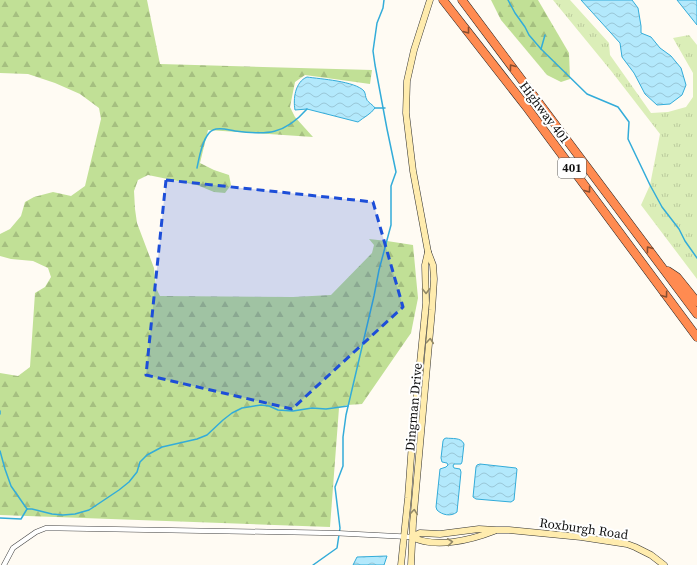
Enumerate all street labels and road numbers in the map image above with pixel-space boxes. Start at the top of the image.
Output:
street label: Highway 401 [516,78,574,147]
road number: 401 [558,158,586,178]
street label: Dingman Drive [401,362,426,452]
street label: Roxburgh Road [539,514,630,543]

